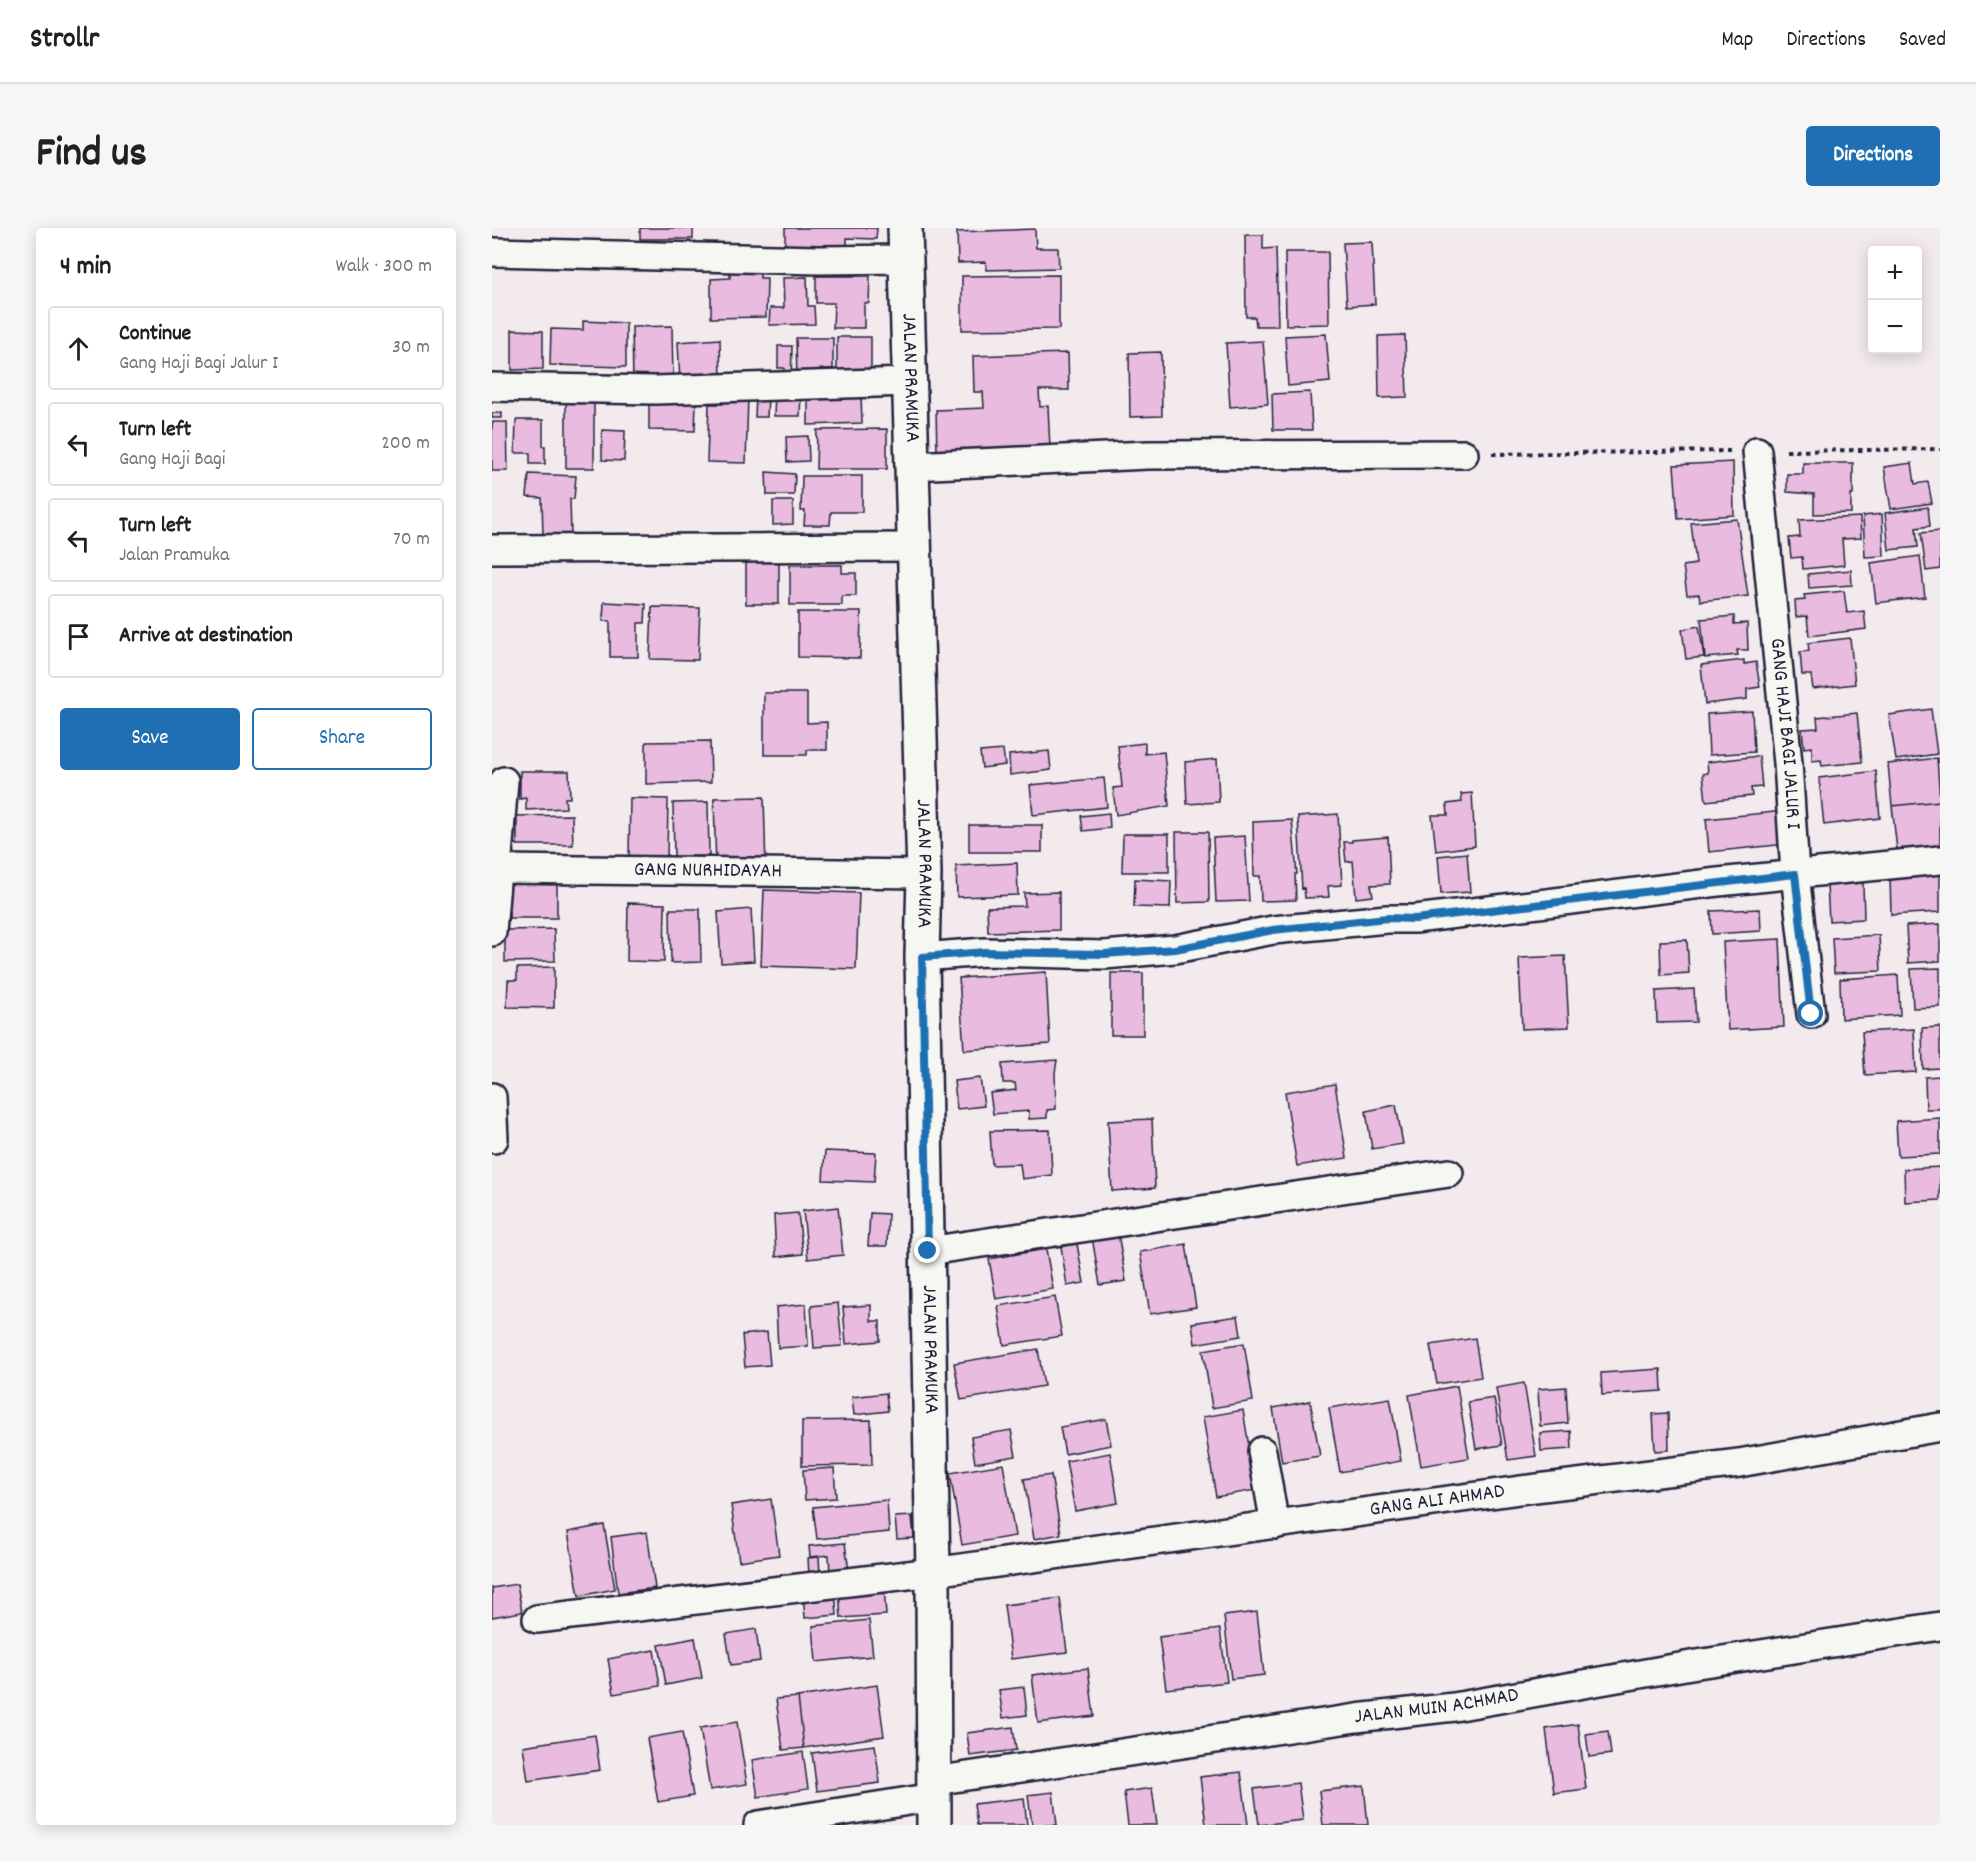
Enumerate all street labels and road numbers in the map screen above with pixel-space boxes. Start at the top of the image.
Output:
street label: JALAN PRAMUKA [893,313,926,443]
street label: GANG HAJI BAGI JALUR I [1761,637,1807,831]
street label: JALAN PRAMUKA [907,799,939,929]
street label: GANG NURHIDAYAH [634,856,782,887]
street label: JALAN PRAMUKA [913,1285,945,1415]
street label: GANG ALI AHMAD [1368,1477,1507,1526]
street label: JALAN MUIN ACHMAD [1353,1681,1521,1733]

